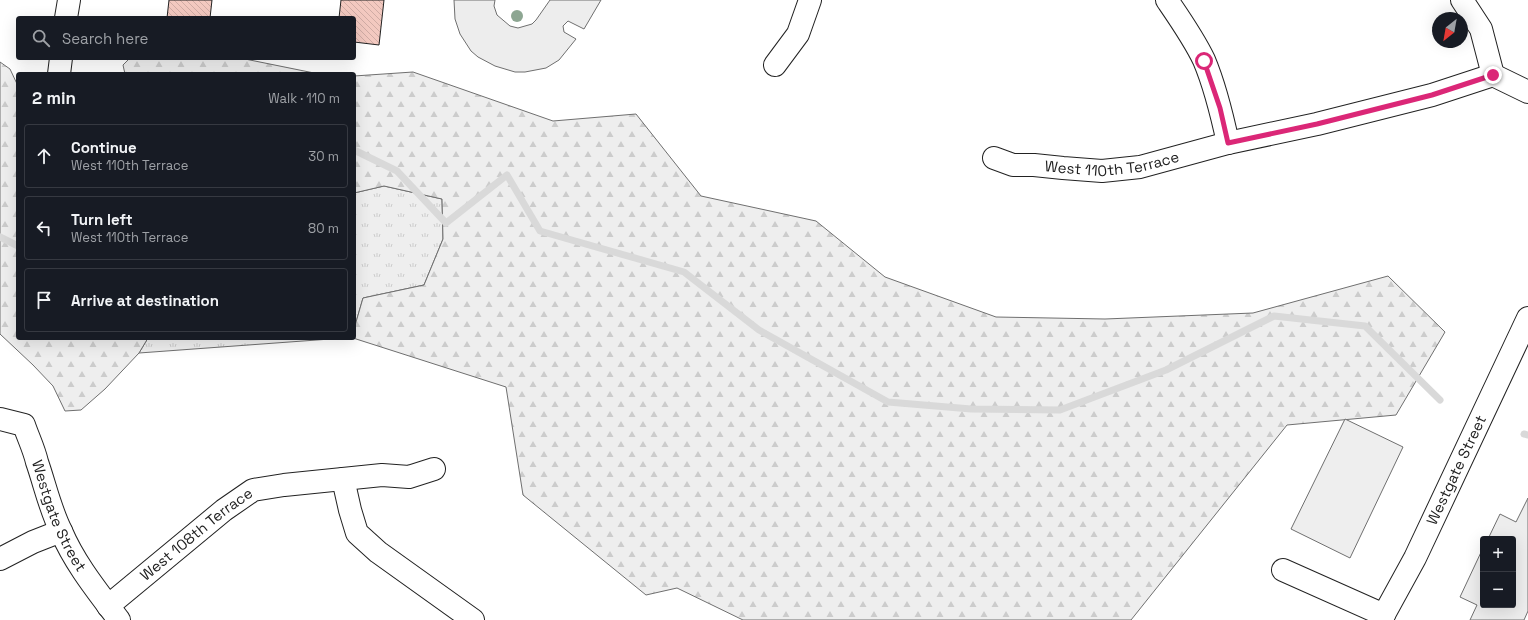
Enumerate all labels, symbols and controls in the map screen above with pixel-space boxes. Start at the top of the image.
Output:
north arrow [1432,12,1468,48]
search box [16,16,356,60]
icon: search [30,27,52,49]
text: Search here [62,29,148,48]
route start [1195,52,1213,70]
route end [1484,66,1502,84]
text: 2 min [32,87,76,109]
text: Walk · 110 m [268,90,340,107]
text: Continue [71,138,137,157]
icon: ahead [33,145,55,167]
street label: West 110th Terrace [1044,147,1181,180]
text: 30 m [308,148,339,165]
text: West 110th Terrace [71,157,188,174]
text: Turn left [71,210,133,229]
icon: left [33,217,55,239]
text: 80 m [308,220,339,237]
text: West 110th Terrace [71,229,188,246]
icon: arrive [33,289,55,311]
text: Arrive at destination [71,291,219,310]
street label: Westgate Street [1422,412,1490,528]
street label: Westgate Street [28,457,91,575]
street label: West 108th Terrace [136,483,256,584]
map controls [1480,536,1516,608]
button: + [1480,536,1516,572]
button: − [1480,572,1516,608]

